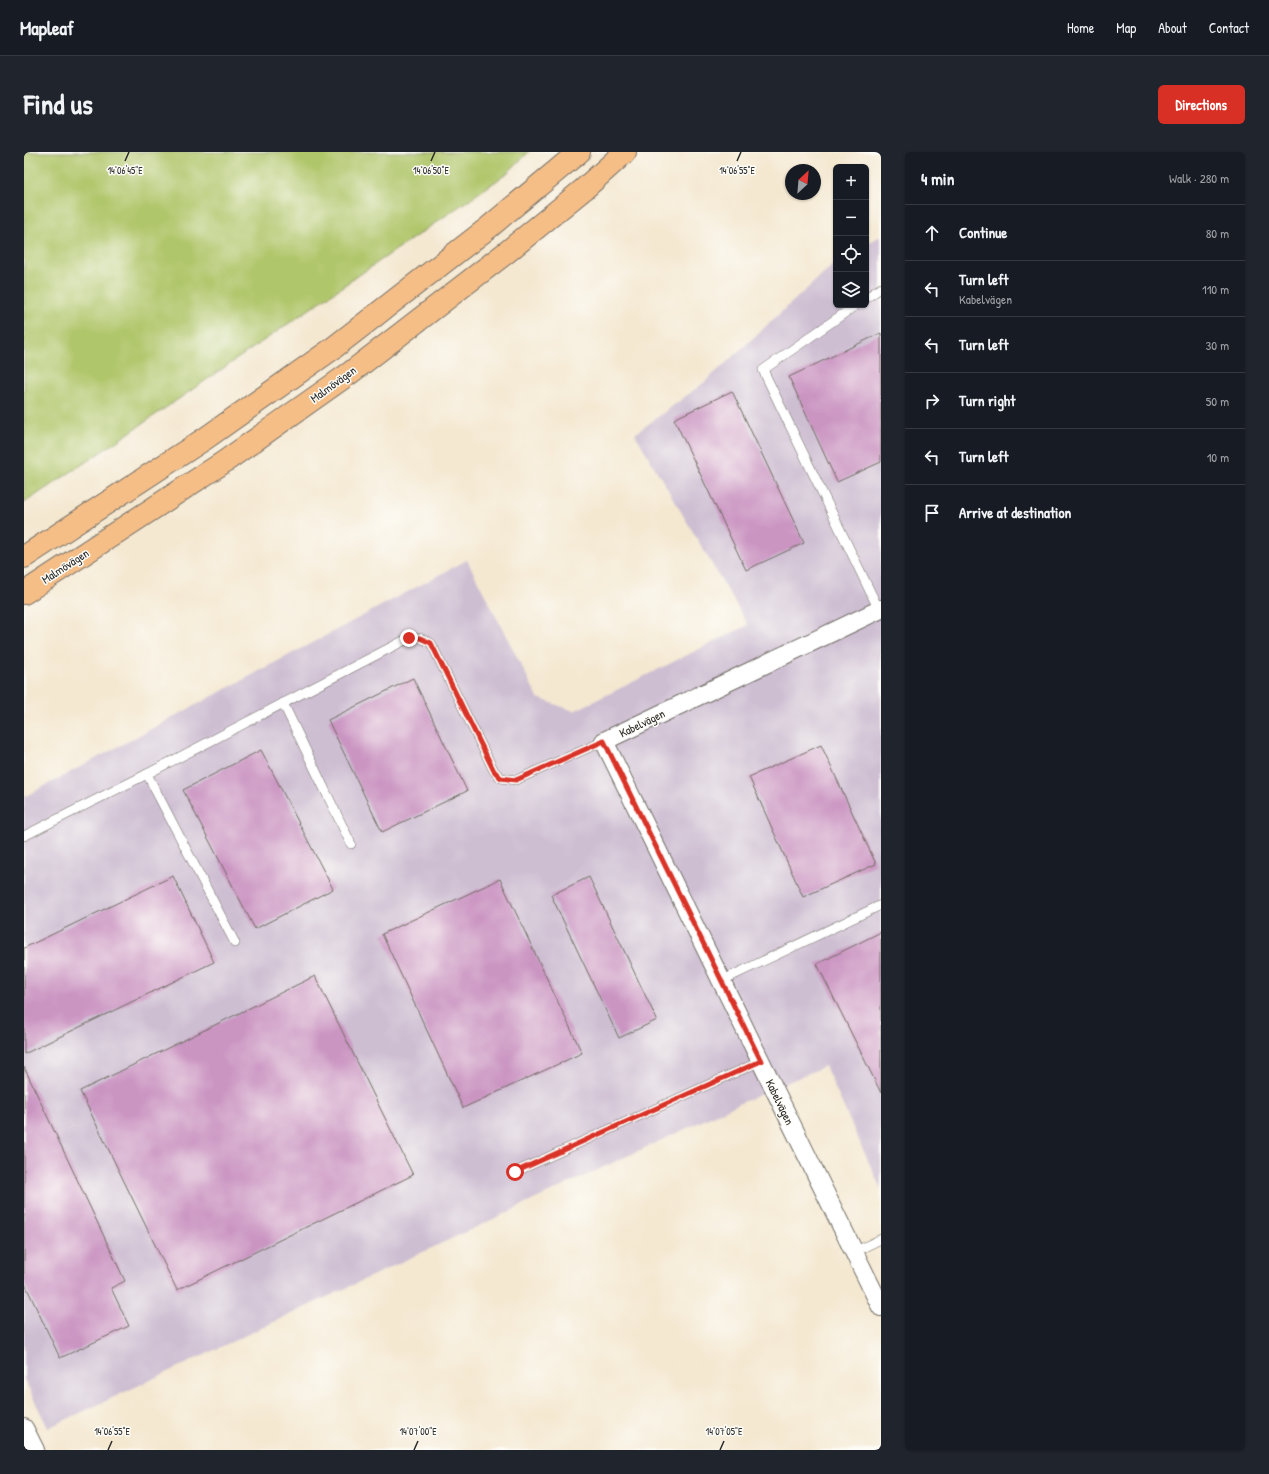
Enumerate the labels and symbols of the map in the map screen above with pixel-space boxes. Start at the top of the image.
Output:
text: 14°06'45"E [107,164,143,177]
text: 14°06'50"E [413,164,450,177]
text: 14°06'55"E [719,164,755,177]
north arrow [785,164,821,200]
street label: Malmövägen [307,362,359,406]
street label: Malmövägen [38,544,92,588]
route end [400,629,418,647]
street label: Kabelvägen [616,705,668,741]
street label: Kabelvägen [762,1076,798,1128]
route start [506,1163,524,1181]
text: 14°06'55"E [94,1425,130,1438]
text: 14°07'00"E [399,1425,437,1438]
text: 14°07'05"E [706,1425,743,1438]

